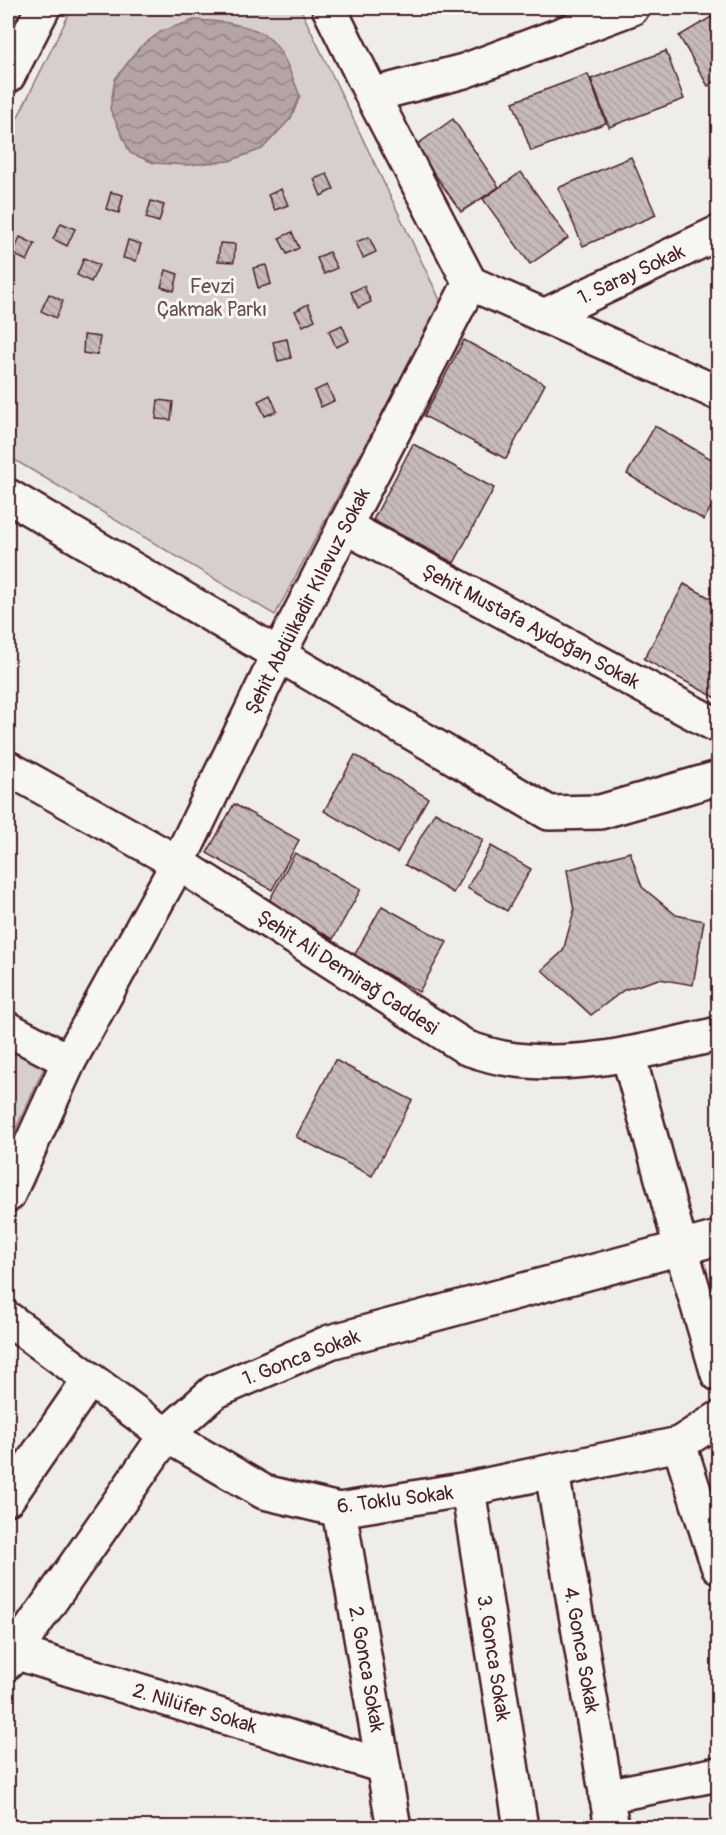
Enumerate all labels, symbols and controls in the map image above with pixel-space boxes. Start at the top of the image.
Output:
street label: 1. Saray Sokak [574,239,689,310]
park label: Fevzi Çakmak Parkı [157,274,267,322]
street label: Şehit Abdülkadir Kılavuz Sokak [239,483,376,719]
street label: Şehit Mustafa Aydoğan Sokak [418,558,645,695]
street label: Şehit Ali Demirağ Caddesi [252,904,443,1040]
street label: 1. Gonca Sokak [239,1323,364,1391]
street label: 6. Toklu Sokak [335,1480,455,1519]
street label: 4. Gonca Sokak [558,1585,605,1716]
street label: 3. Gonca Sokak [471,1593,516,1723]
street label: 2. Gonca Sokak [343,1604,390,1735]
street label: 2. Nilüfer Sokak [130,1678,261,1739]

